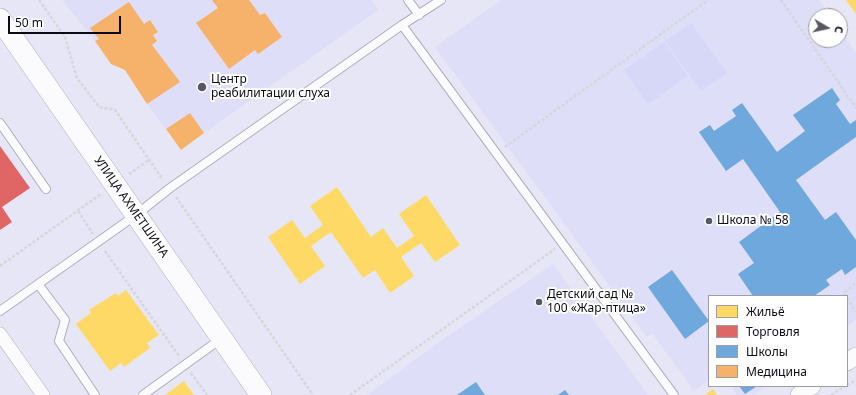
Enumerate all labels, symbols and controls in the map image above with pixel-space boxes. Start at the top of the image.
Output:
scale bar [10,8,123,34]
north arrow [808,8,848,48]
text: 50 m [15,14,43,31]
text: С [831,25,847,34]
place label: Центр реабилитации слуха [211,73,330,101]
marker: Центр реабилитации слуха [196,81,208,93]
street label: УЛИЦА АХМЕТШИНА [91,154,171,260]
place label: Школа № 58 [717,214,789,228]
marker: Школа № 58 [704,216,714,226]
place label: Детский сад № 100 «Жар-птица» [547,288,646,316]
legend [708,295,848,387]
marker: Детский сад № 100 «Жар-птица» [534,297,544,307]
text: Жильё [746,303,785,320]
text: Торговля [746,323,800,340]
text: Школы [746,343,788,360]
text: Медицина [746,363,807,380]

